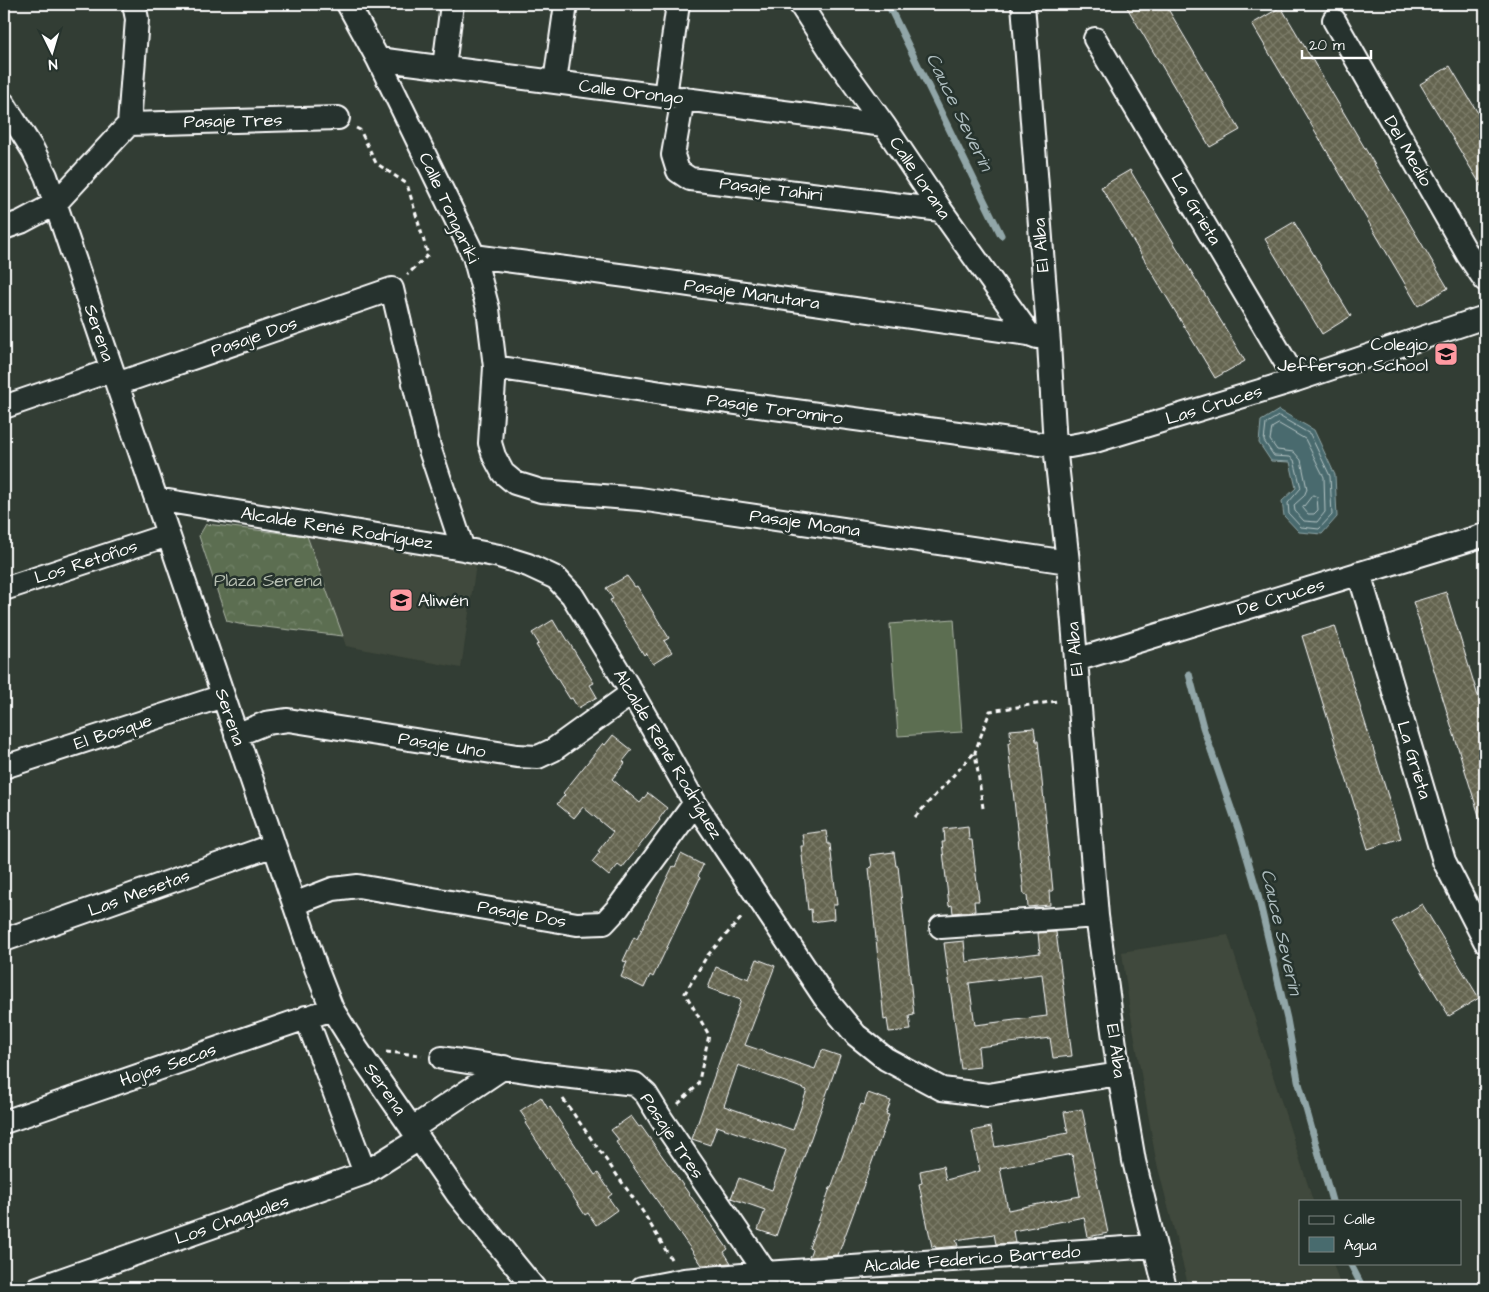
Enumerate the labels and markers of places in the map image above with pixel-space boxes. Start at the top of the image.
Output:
place label: Colegio Jefferson School [1277,332,1428,378]
school or university icon: Colegio Jefferson School [1433,341,1459,367]
school or university icon: Aliwén [388,587,414,613]
place label: Aliwén [418,588,468,613]

